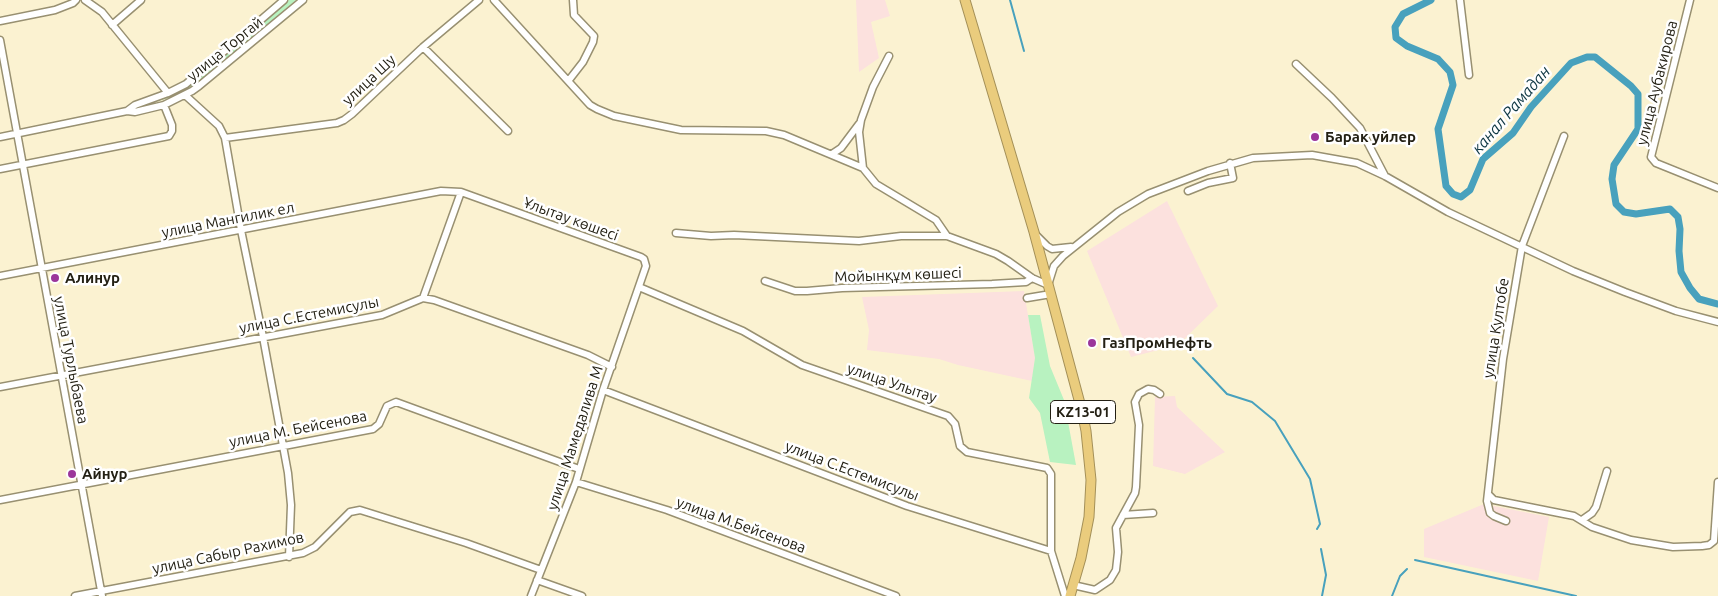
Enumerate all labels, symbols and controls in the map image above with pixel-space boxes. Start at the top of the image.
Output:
street label: улица Торгай [183,13,267,85]
street label: улица Аубакирова [1633,19,1681,147]
street label: улица Шу [339,51,399,109]
water label: канал Рамадан [1468,62,1554,158]
place label: Барак уйлер [1325,128,1416,146]
marker: Барак уйлер [1309,131,1321,143]
street label: Ұлытау көшесі [521,193,621,245]
street label: улица Мангилик ел [160,198,296,242]
street label: Мойынқұм көшесі [834,264,962,286]
place label: Алинур [65,269,120,287]
marker: Алинур [49,272,61,284]
street label: улица Култобе [1479,277,1513,379]
street label: улица С.Естемисулы [238,293,380,337]
street label: улица Турлыбаева [50,295,92,425]
place label: ГазПромНефть [1102,334,1212,352]
marker: ГазПромНефть [1086,337,1098,349]
street label: улица Улытау [845,359,939,407]
street label: улица Мамедалива М [543,363,607,513]
road number: KZ13-01 [1050,401,1116,424]
street label: улица М. Бейсенова [228,407,368,451]
street label: улица С.Естемисулы [782,437,922,505]
place label: Айнур [82,465,128,483]
marker: Айнур [66,468,78,480]
street label: улица М.Бейсенова [674,493,808,557]
street label: улица Сабыр Рахимов [151,528,305,578]

